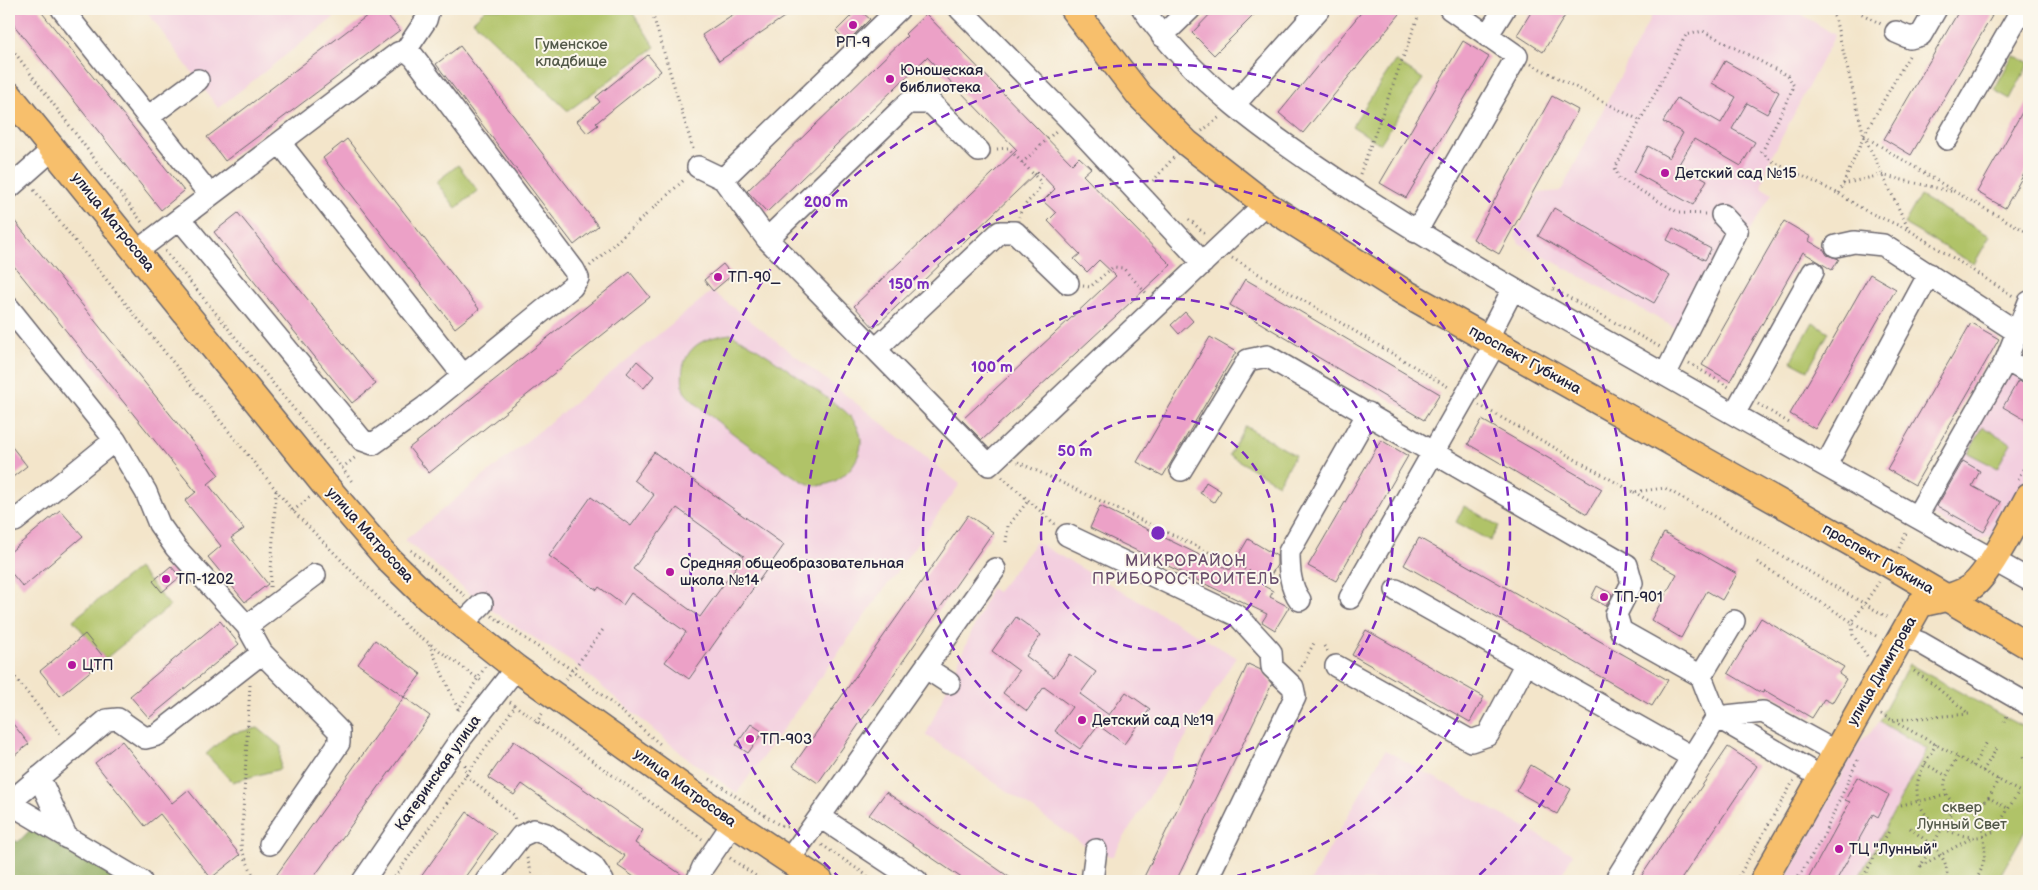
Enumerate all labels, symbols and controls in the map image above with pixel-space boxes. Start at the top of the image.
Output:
marker: РП-9 [847,19,859,31]
place label: РП-9 [836,33,870,52]
park label: Гуменское кладбище [534,35,608,71]
place label: Юношеская библиотека [900,61,983,97]
marker: Юношеская библиотека [884,73,896,85]
place label: Детский сад №15 [1675,164,1797,183]
marker: Детский сад №15 [1659,167,1671,179]
street label: улица Матросова [67,169,159,276]
text: 200 m [804,193,848,212]
place label: ТП-90_ [728,268,781,287]
marker: ТП-90_ [712,271,724,283]
text: 150 m [888,275,930,294]
street label: проспект Губкина [1466,321,1585,399]
text: 100 m [971,358,1013,377]
text: 50 m [1058,442,1093,461]
street label: улица Матросова [322,483,418,587]
street label: проспект Губкина [1819,519,1937,599]
centre of rings [1149,524,1167,542]
district label: МИКРОРАЙОН ПРИБОРОСТРОИТЕЛЬ [1092,552,1280,589]
place label: Средняя общеобразовательная школа №14 [680,554,904,590]
marker: Средняя общеобразовательная школа №14 [664,566,676,578]
place label: ТП-1202 [176,570,234,589]
marker: ТП-1202 [160,573,172,585]
place label: ТП-901 [1614,588,1663,607]
marker: ТП-901 [1598,591,1610,603]
street label: улица Димитрова [1843,613,1921,729]
place label: ЦТП [82,656,113,675]
marker: ЦТП [66,659,78,671]
street label: Катеринская улица [391,711,485,835]
place label: Детский сад №19 [1092,711,1214,730]
marker: Детский сад №19 [1076,714,1088,726]
place label: ТП-903 [760,730,812,749]
marker: ТП-903 [744,733,756,745]
street label: улица Матросова [630,744,740,832]
park label: сквер Лунный Свет [1916,798,2007,834]
place label: ТЦ "Лунный" [1849,840,1937,859]
marker: ТЦ "Лунный" [1833,843,1845,855]

